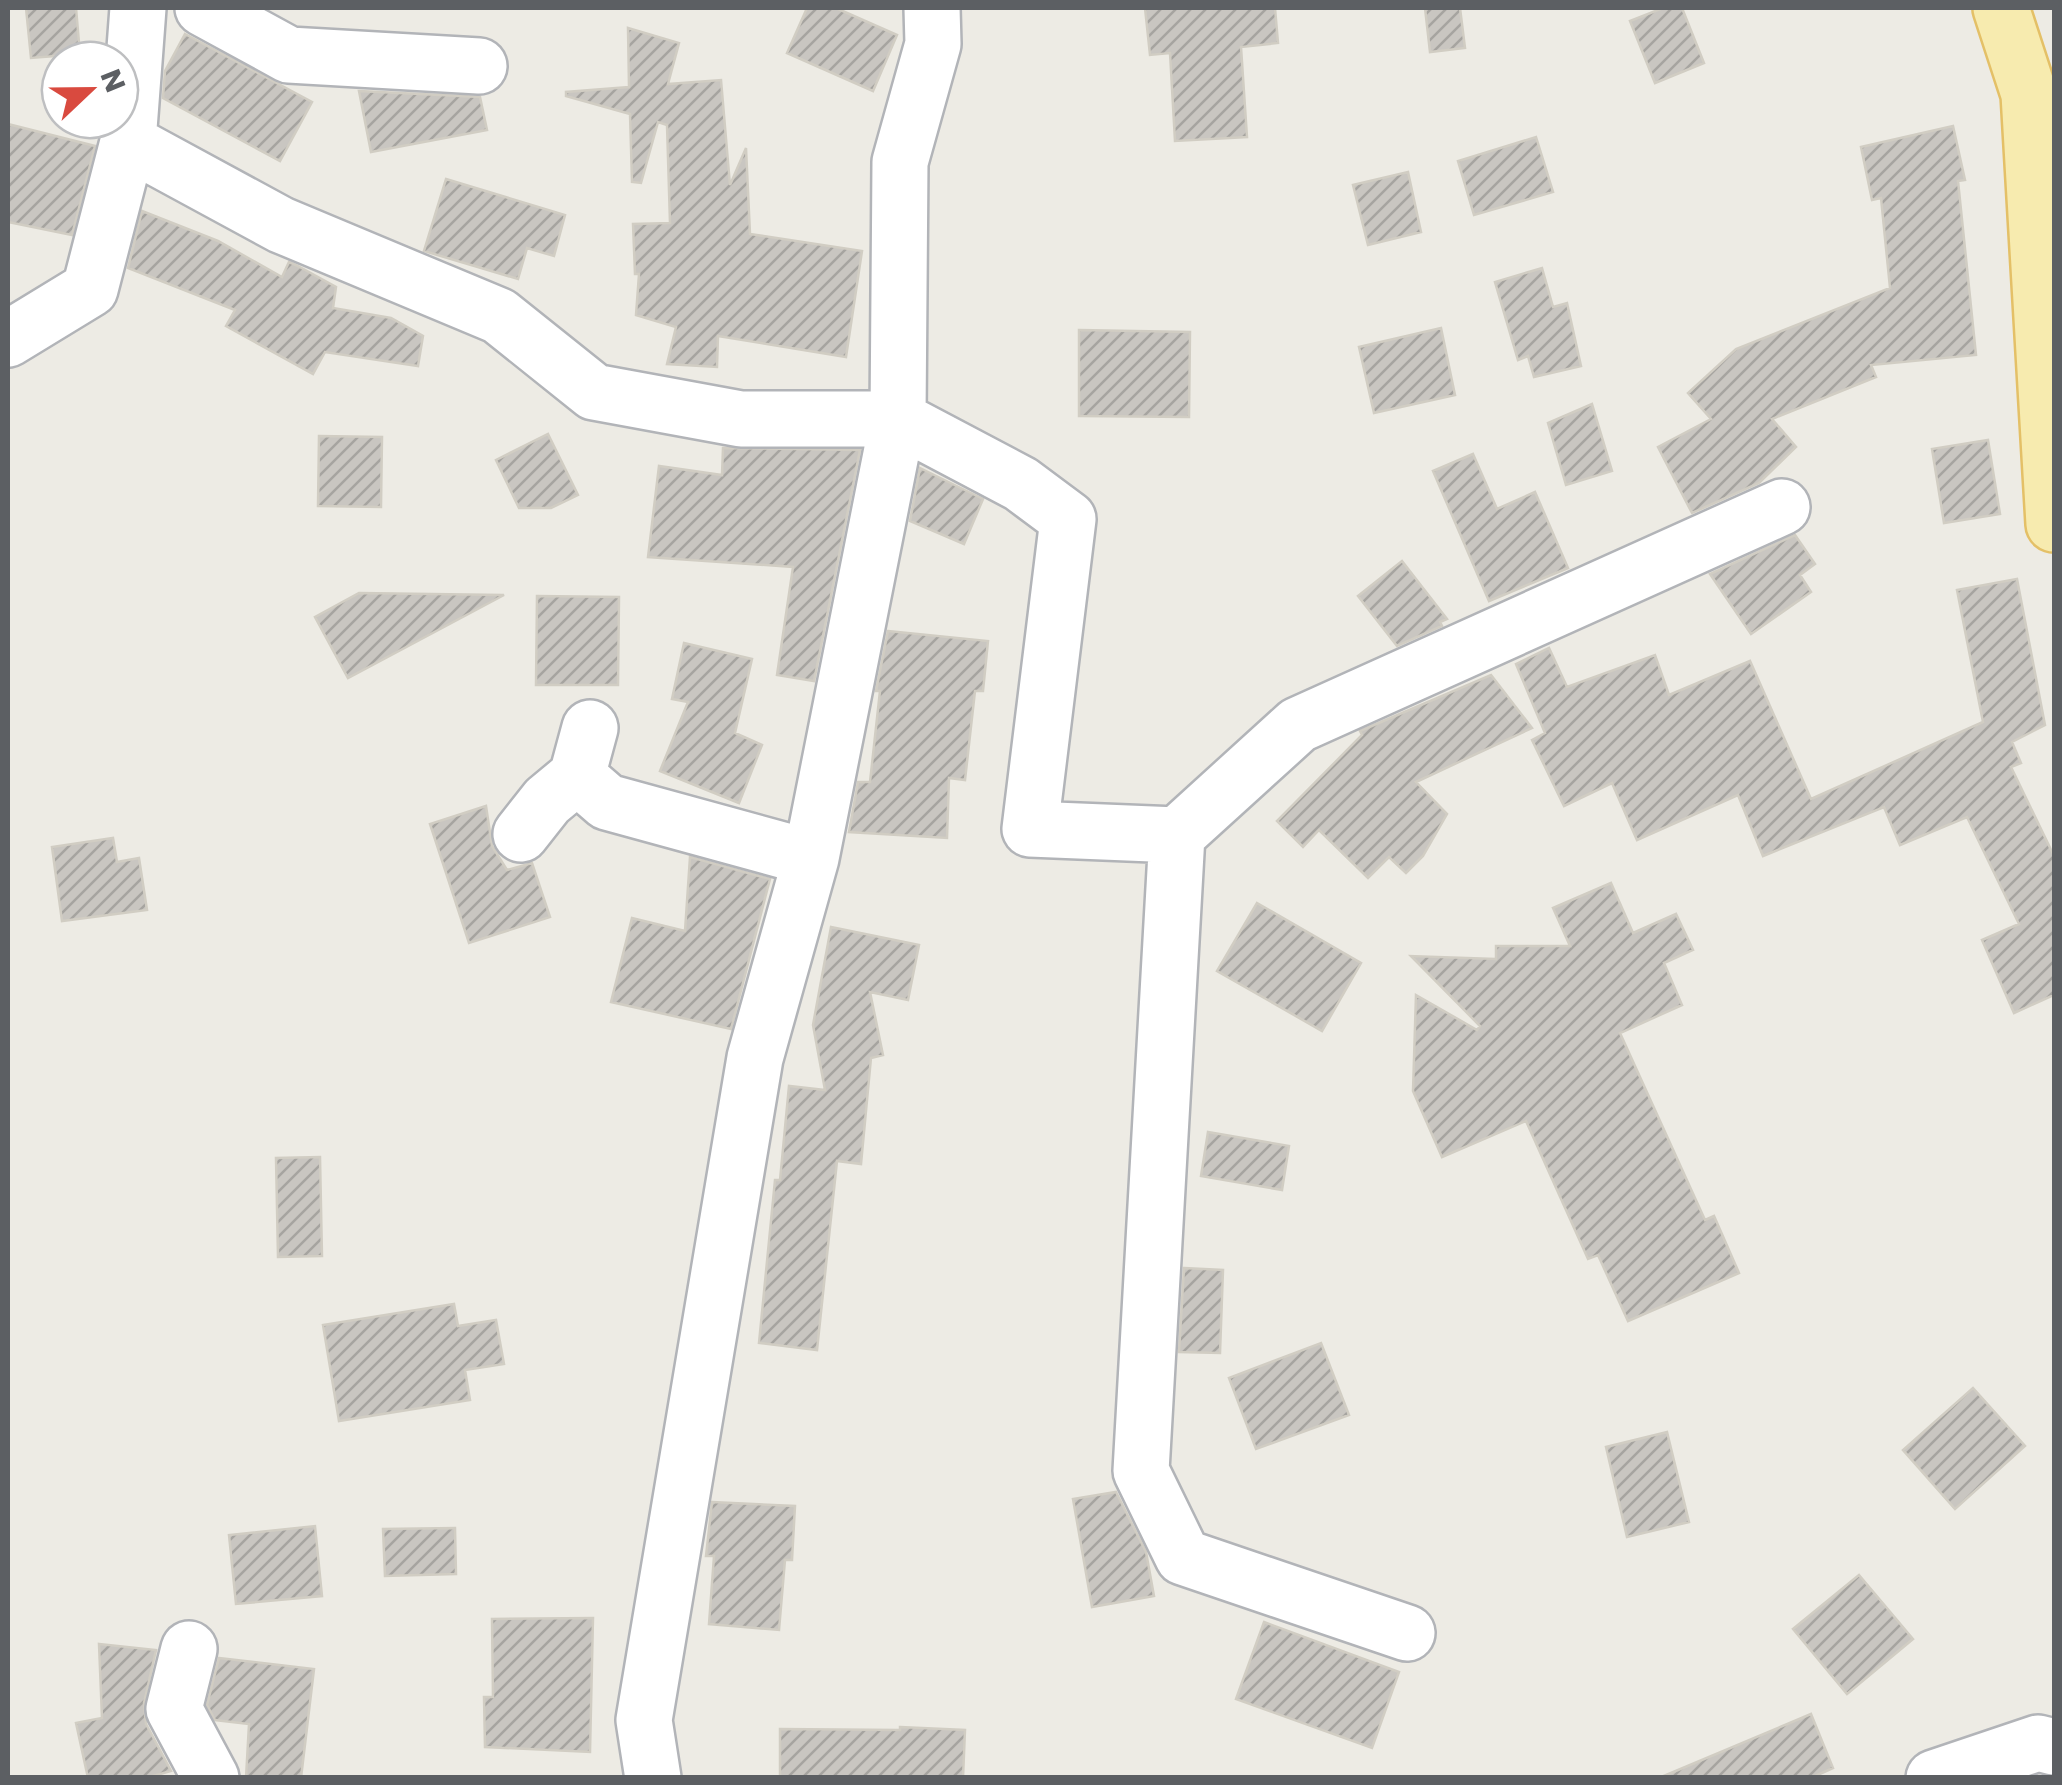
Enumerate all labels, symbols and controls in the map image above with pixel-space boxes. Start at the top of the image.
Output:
north arrow [40,40,140,140]
text: N [91,64,135,98]

